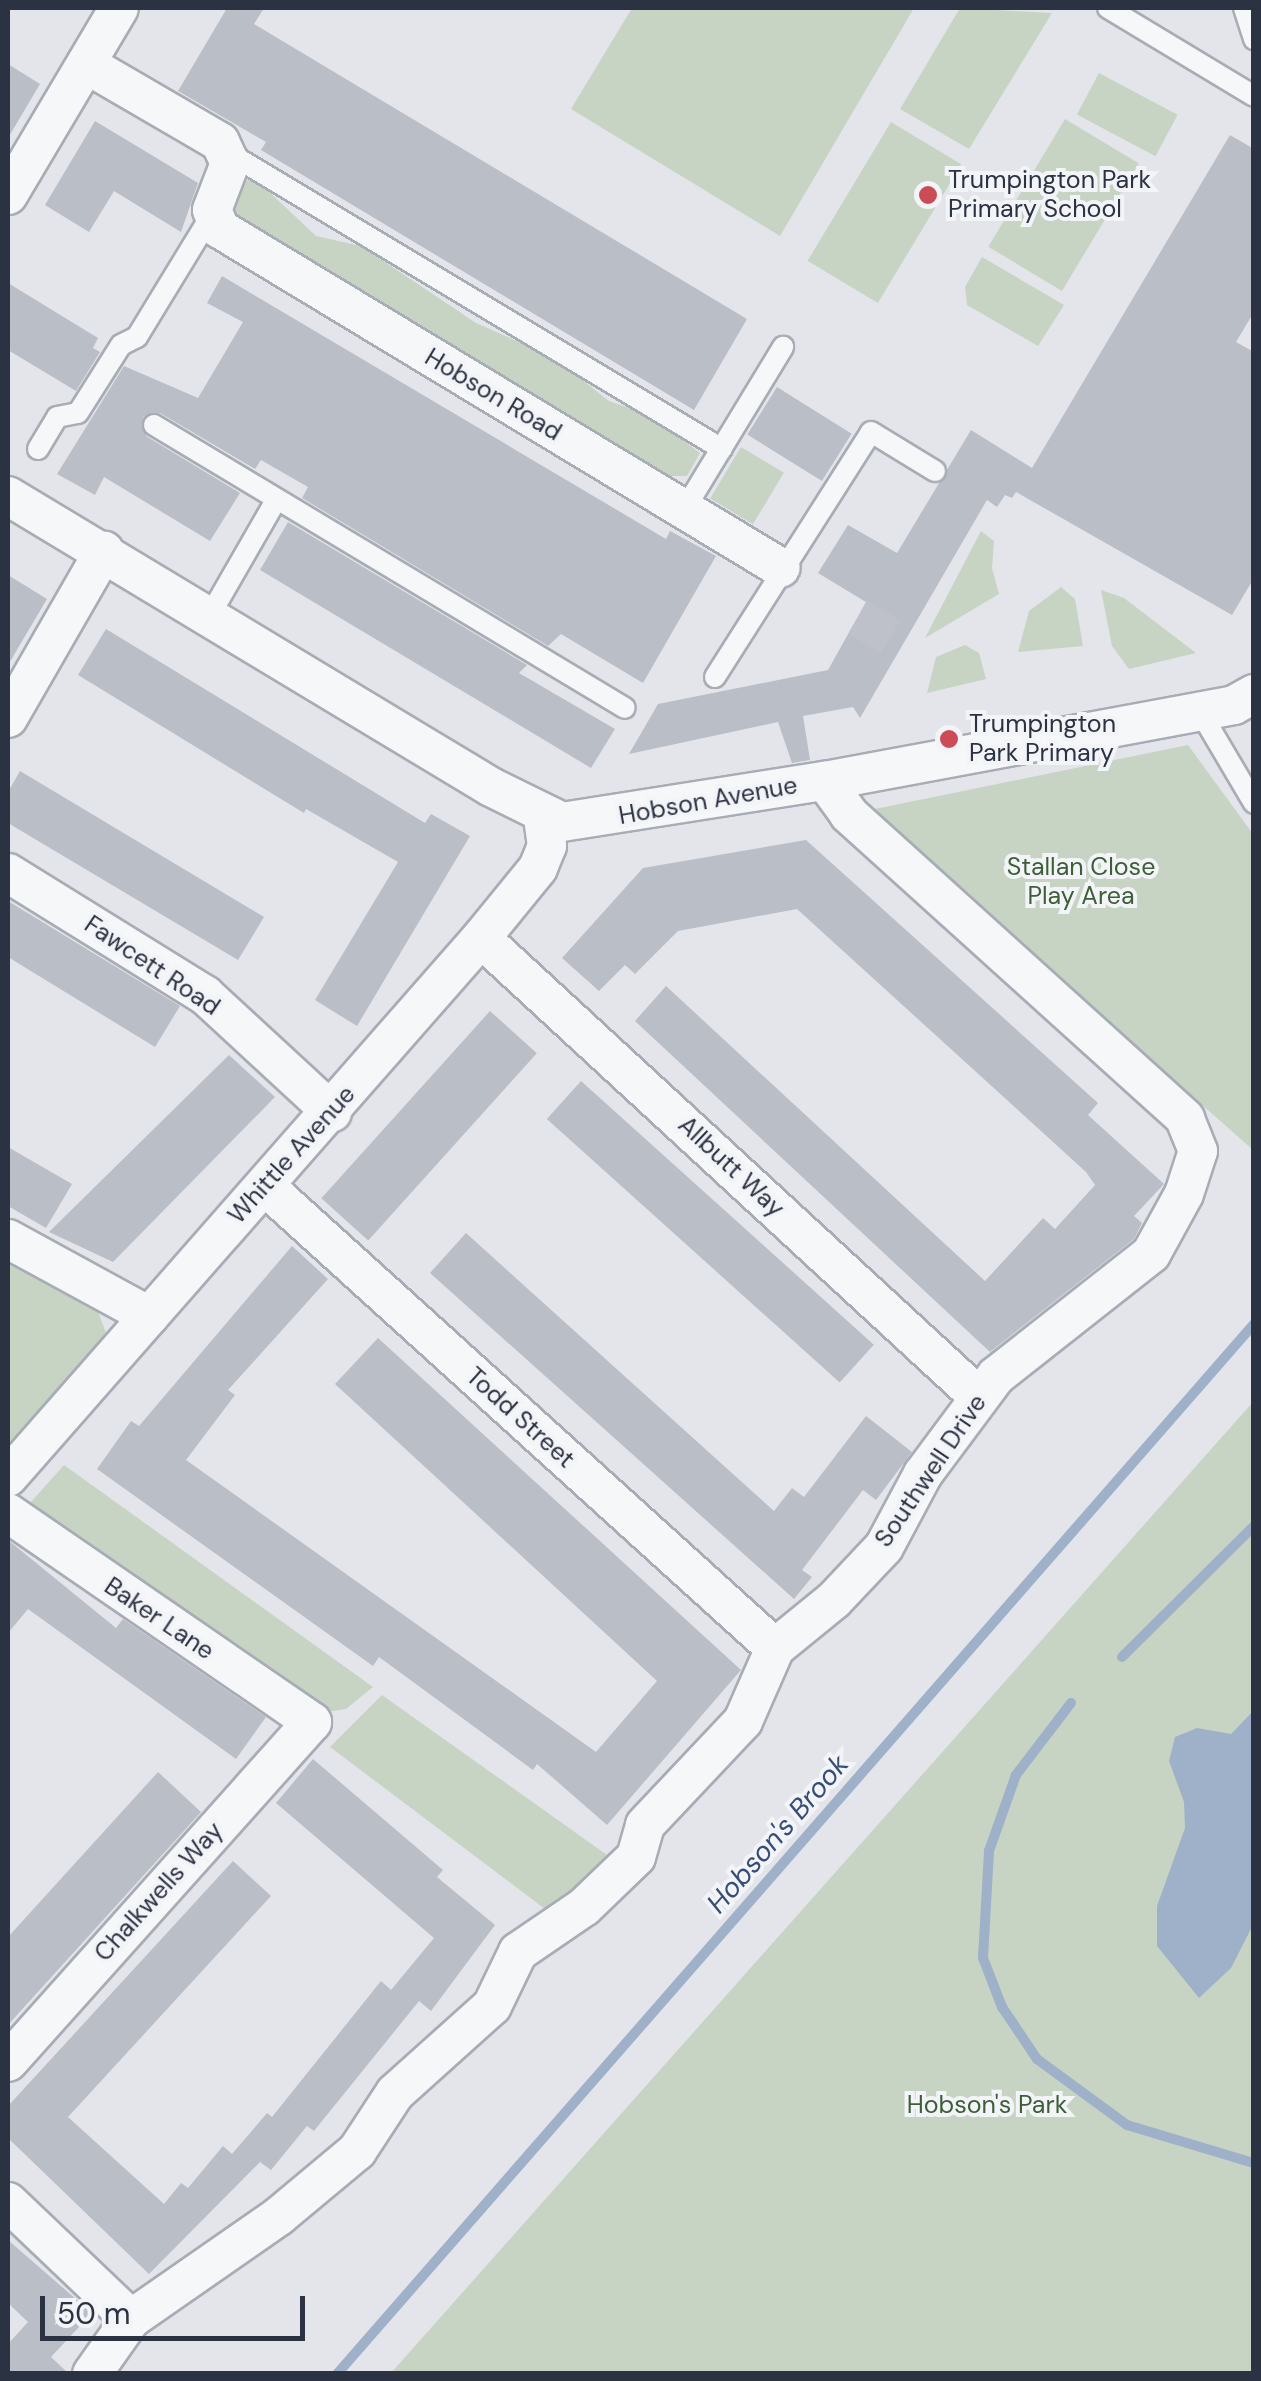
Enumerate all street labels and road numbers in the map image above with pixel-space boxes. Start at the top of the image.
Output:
street label: Hobson Road [419,342,567,448]
street label: Hobson Avenue [616,771,800,831]
street label: Fawcett Road [79,910,225,1022]
street label: Whittle Avenue [222,1080,362,1230]
street label: Allbutt Way [672,1110,790,1224]
street label: Todd Street [460,1362,580,1474]
street label: Southwell Drive [869,1389,993,1553]
street label: Baker Lane [98,1571,220,1667]
street label: Chalkwells Way [89,1816,229,1968]

